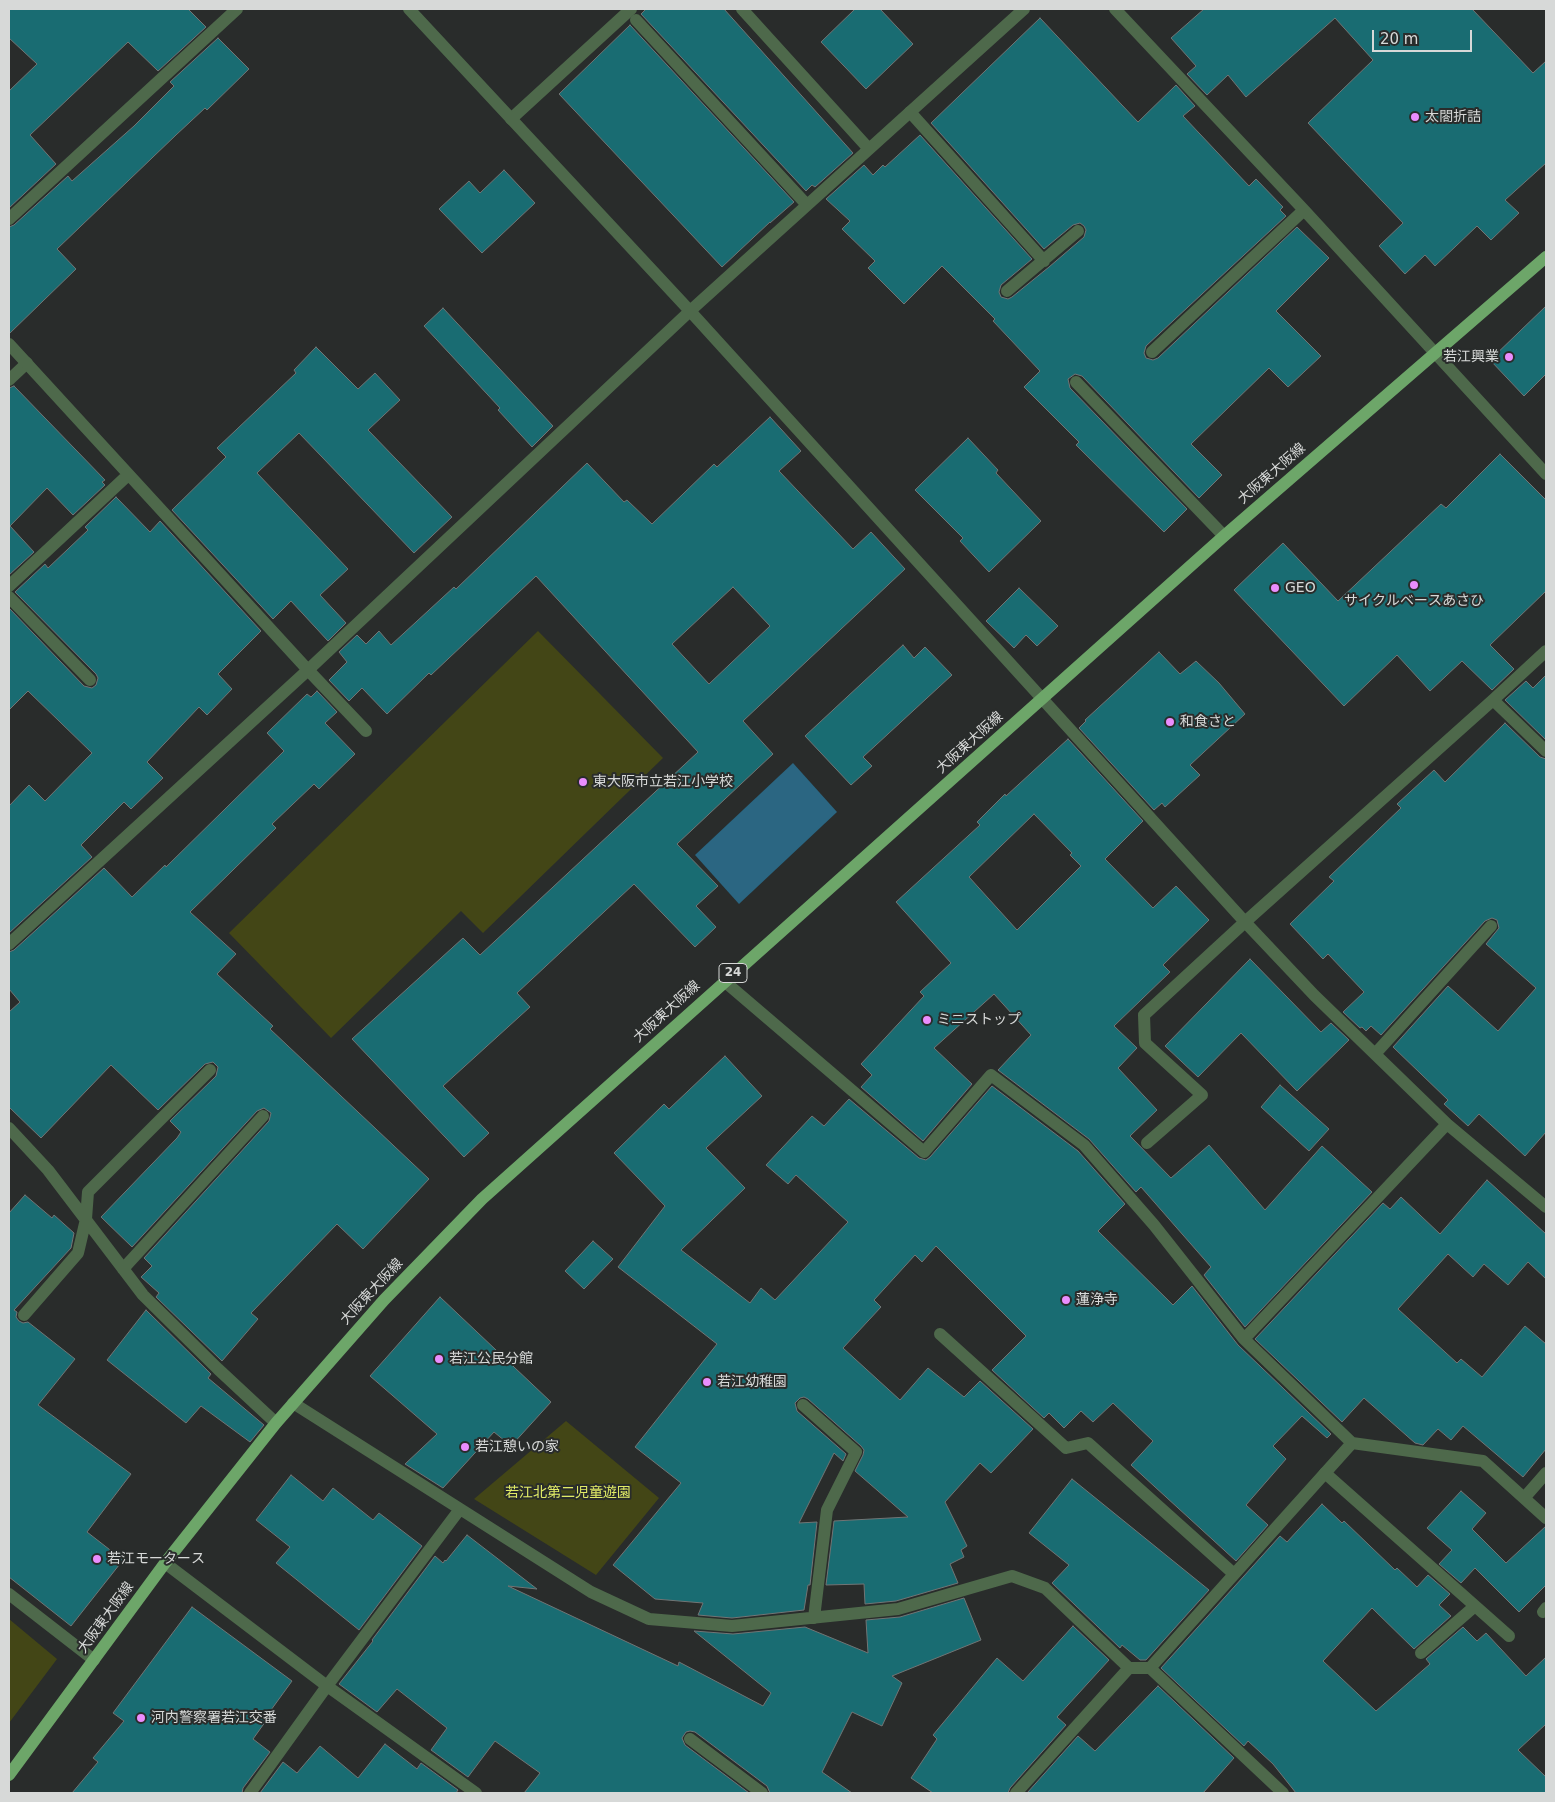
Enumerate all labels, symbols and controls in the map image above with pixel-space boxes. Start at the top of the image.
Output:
scale bar [1375,20,1475,52]
text: 20 m [1380,30,1418,48]
place label: 太閤折詰 [1425,109,1481,125]
marker: 太閤折詰 [1409,111,1421,123]
place label: 若江興業 [1443,349,1499,365]
marker: 若江興業 [1503,351,1515,363]
street label: 大阪東大阪線 [1235,440,1309,508]
marker: サイクルベースあさひ [1408,579,1420,591]
place label: GEO [1285,580,1316,596]
marker: GEO [1269,582,1281,594]
place label: サイクルベースあさひ [1344,593,1484,609]
street label: 大阪東大阪線 [933,709,1007,777]
place label: 和食さと [1180,714,1236,730]
marker: 和食さと [1164,716,1176,728]
place label: 東大阪市立若江小学校 [593,774,733,790]
marker: 東大阪市立若江小学校 [577,776,589,788]
road number: 24 [719,964,747,982]
street label: 大阪東大阪線 [630,978,704,1046]
place label: ミニストップ [937,1012,1021,1028]
marker: ミニストップ [921,1014,933,1026]
street label: 大阪東大阪線 [337,1256,407,1328]
place label: 蓮浄寺 [1076,1292,1118,1308]
marker: 蓮浄寺 [1060,1294,1072,1306]
place label: 若江公民分館 [449,1351,533,1367]
marker: 若江公民分館 [433,1353,445,1365]
place label: 若江幼稚園 [717,1374,787,1390]
marker: 若江幼稚園 [701,1376,713,1388]
place label: 若江憩いの家 [475,1439,559,1455]
marker: 若江憩いの家 [459,1441,471,1453]
park label: 若江北第二児童遊園 [505,1485,631,1501]
place label: 若江モータース [107,1551,205,1567]
marker: 若江モータース [91,1553,103,1565]
street label: 大阪東大阪線 [75,1579,137,1657]
place label: 河内警察署若江交番 [151,1710,277,1726]
marker: 河内警察署若江交番 [135,1712,147,1724]

